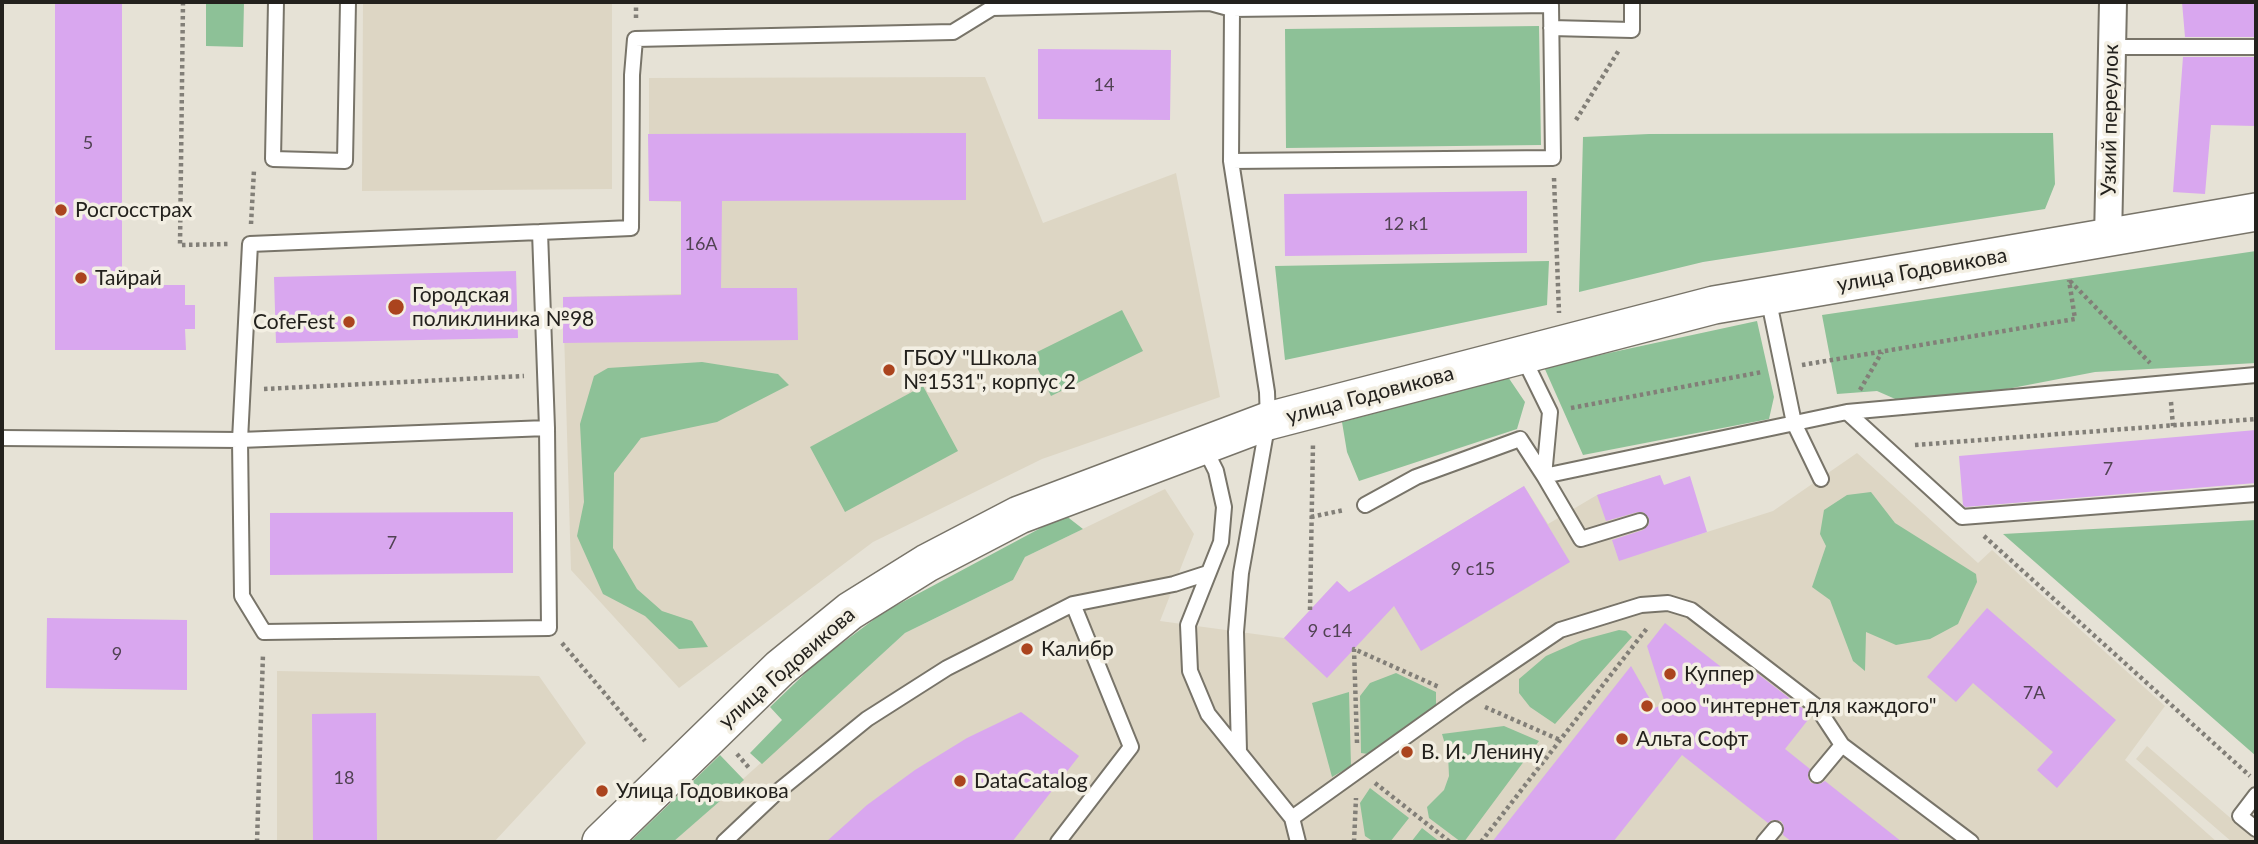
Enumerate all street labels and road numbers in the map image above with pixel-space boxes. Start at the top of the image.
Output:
street label: Узкий переулок [2096,44,2124,196]
street label: улица Годовикова [1835,243,2009,297]
street label: улица Годовикова [1284,361,1456,429]
street label: улица Годовикова [714,602,860,734]

